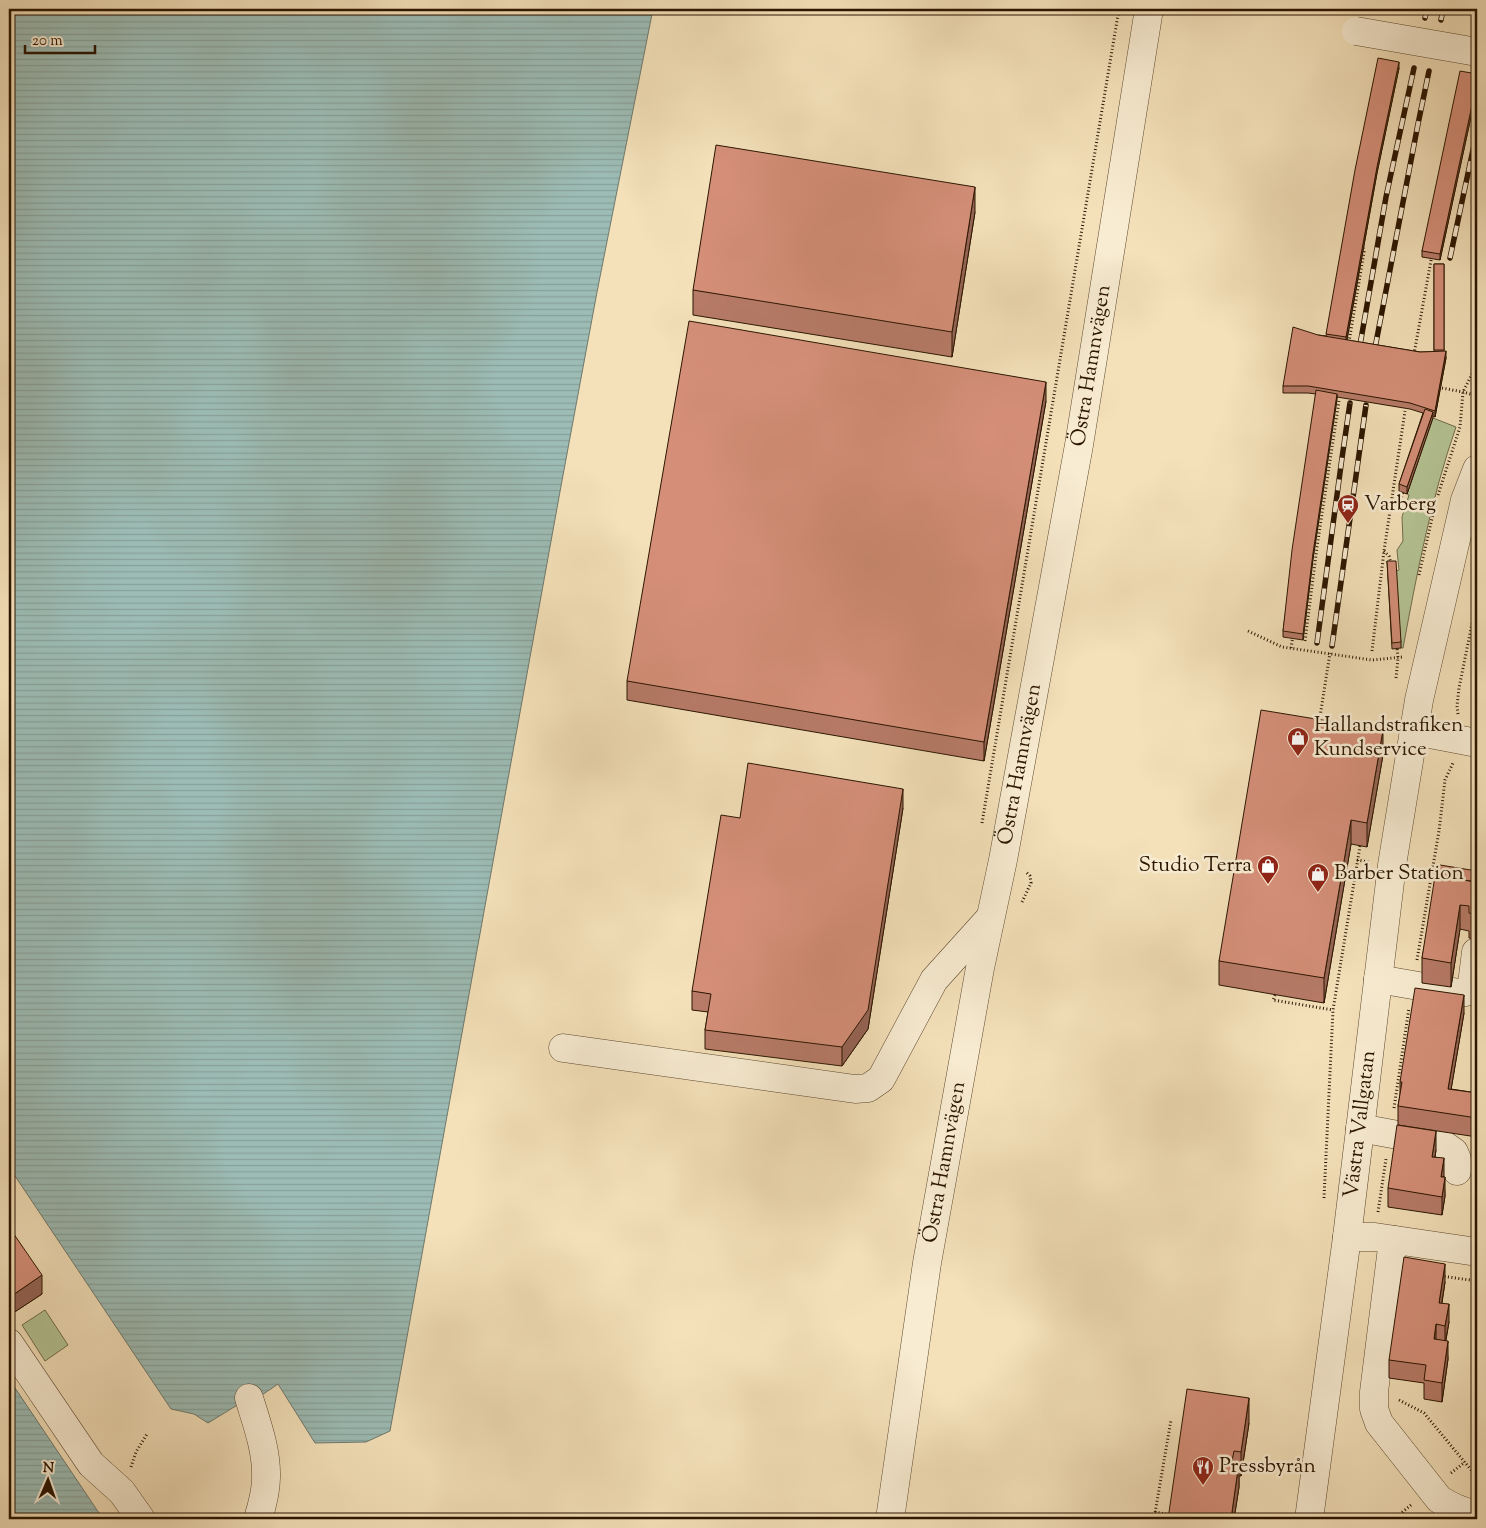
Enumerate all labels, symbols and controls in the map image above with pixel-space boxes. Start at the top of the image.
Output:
scale bar [25,22,95,54]
text: 20 m [32,31,63,52]
street label: Östra Hamnvägen [1064,283,1120,449]
place label: Varberg [1364,490,1436,520]
station icon: Varberg [1336,493,1360,524]
street label: Östra Hamnvägen [991,681,1050,848]
place label: Hallandstrafiken Kundservice [1314,711,1463,765]
shop icon: Hallandstrafiken Kundservice [1286,726,1310,757]
place label: Studio Terra [1138,851,1252,881]
shop icon: Studio Terra [1256,854,1280,885]
place label: Barber Station [1334,859,1464,889]
shop icon: Barber Station [1306,862,1330,893]
street label: Västra Vallgatan [1337,1049,1384,1200]
street label: Östra Hamnvägen [916,1079,974,1245]
place label: Pressbyrån [1219,1452,1316,1482]
restaurant icon: Pressbyrån [1191,1455,1215,1486]
north arrow [22,1456,72,1506]
text: N [42,1459,54,1479]

